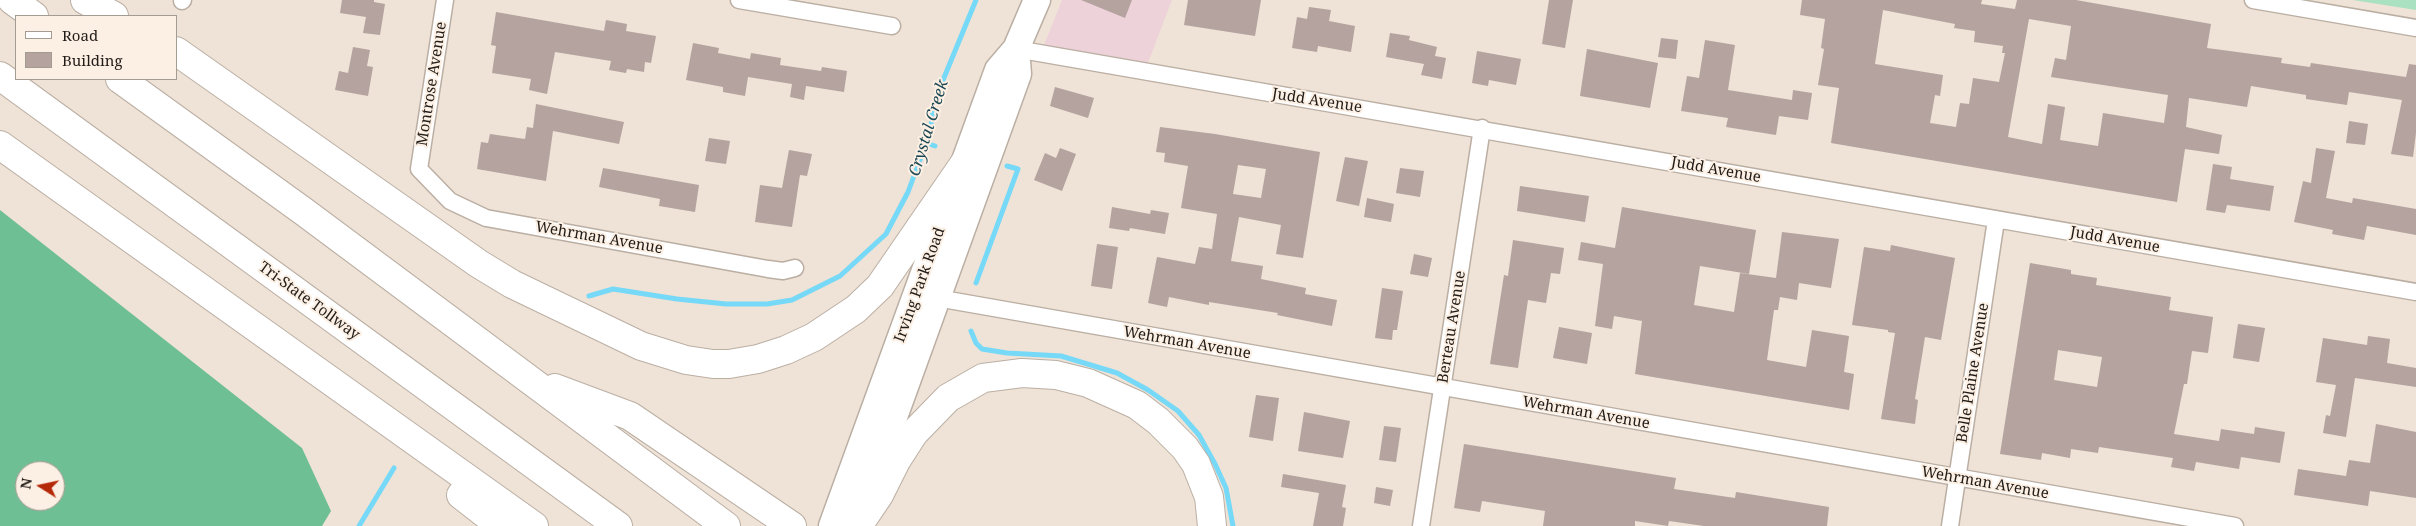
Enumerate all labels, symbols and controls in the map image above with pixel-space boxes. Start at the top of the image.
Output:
legend [15,15,178,80]
street label: Montrose Avenue [413,21,451,147]
text: Road [62,25,98,45]
text: Building [62,50,123,70]
water label: Crystal Creek [905,78,953,178]
street label: Judd Avenue [1271,85,1363,117]
street label: Judd Avenue [1670,153,1762,187]
street label: Wehrman Avenue [534,218,664,258]
street label: Judd Avenue [2069,223,2161,257]
street label: Irving Park Road [891,225,949,345]
street label: Tri-State Tollway [255,258,363,344]
street label: Berteau Avenue [1434,269,1470,385]
street label: Belle Plaine Avenue [1953,302,1993,444]
street label: Wehrman Avenue [1122,323,1252,363]
street label: Wehrman Avenue [1521,393,1651,433]
north arrow [15,461,65,511]
street label: Wehrman Avenue [1920,463,2050,503]
text: N [15,476,36,491]

